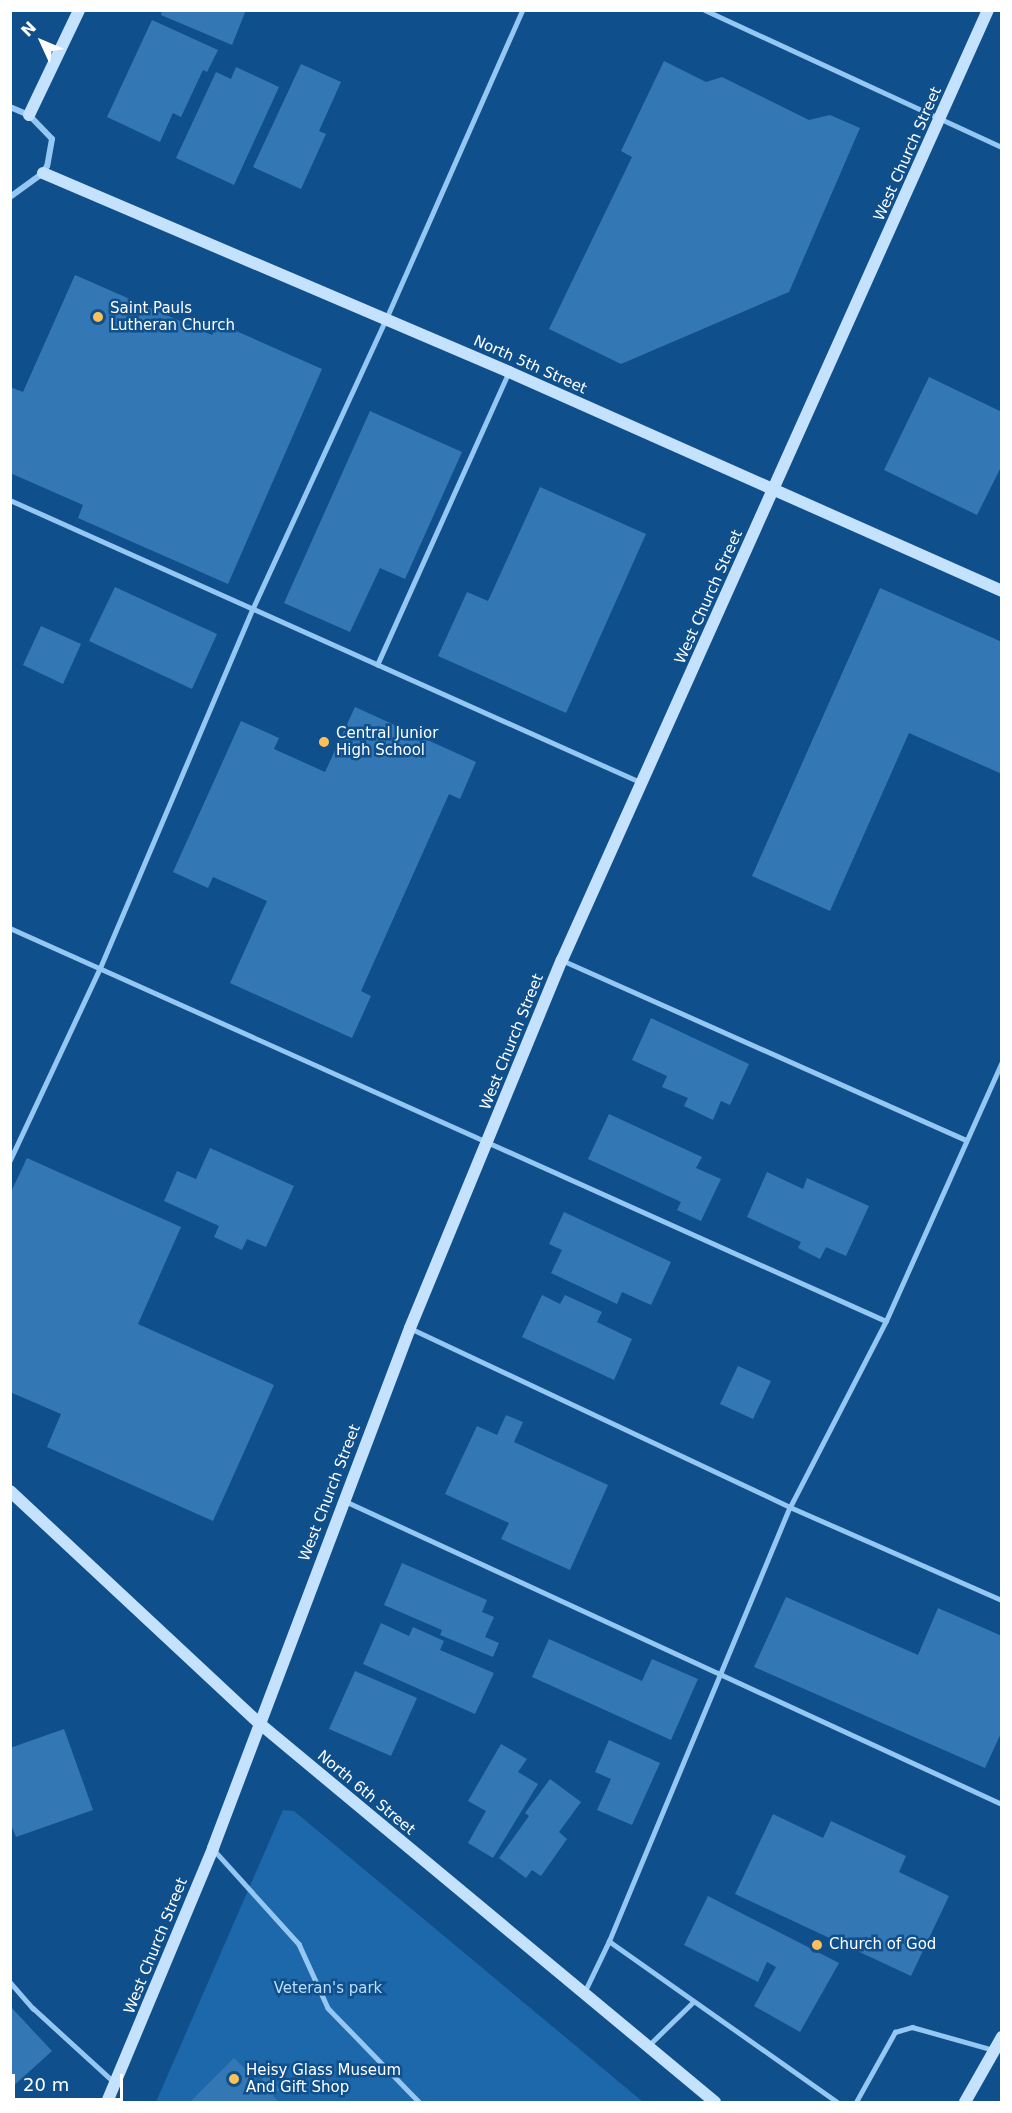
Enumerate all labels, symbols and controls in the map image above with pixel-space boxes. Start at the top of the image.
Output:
north arrow [12,12,72,72]
text: N [17,18,40,41]
street label: West Church Street [870,84,946,224]
place label: Saint Pauls Lutheran Church [110,299,235,334]
marker: Saint Pauls Lutheran Church [91,310,105,324]
street label: North 5th Street [471,332,589,398]
street label: West Church Street [671,527,747,667]
place label: Central Junior High School [336,724,438,759]
marker: Central Junior High School [317,735,331,749]
street label: West Church Street [476,971,548,1113]
street label: West Church Street [296,1422,364,1564]
street label: North 6th Street [313,1747,419,1839]
street label: West Church Street [120,1875,192,2017]
place label: Church of God [829,1936,936,1954]
marker: Church of God [810,1938,824,1952]
park label: Veteran's park [274,1980,382,1998]
place label: Heisy Glass Museum And Gift Shop [246,2061,401,2096]
scale bar [15,2062,126,2100]
marker: Heisy Glass Museum And Gift Shop [227,2072,241,2086]
text: 20 m [23,2074,69,2095]

